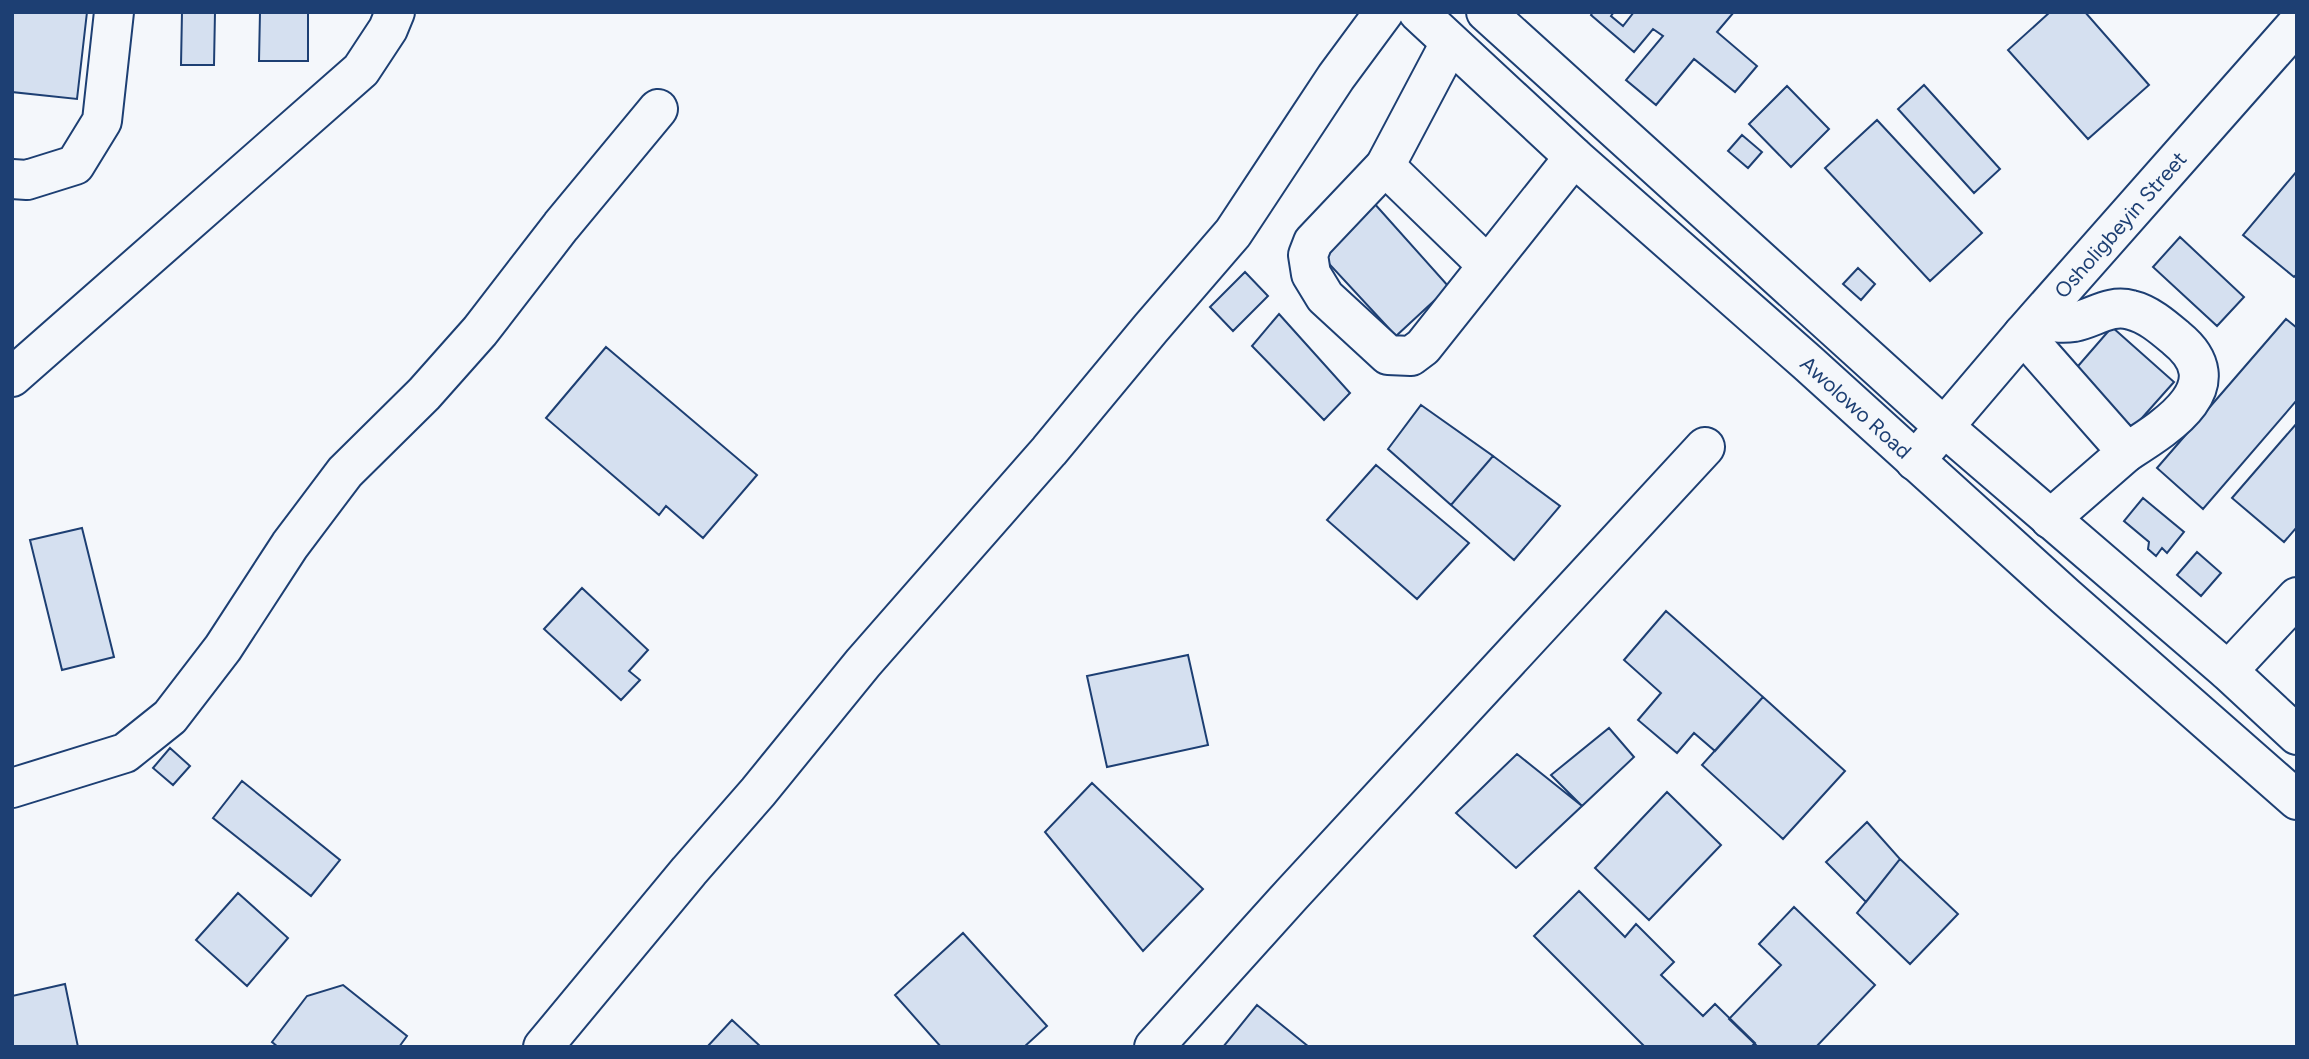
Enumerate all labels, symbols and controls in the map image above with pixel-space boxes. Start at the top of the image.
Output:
street label: Osholigbeyin Street [2049,146,2191,303]
street label: Awolowo Road [1796,350,1917,463]

